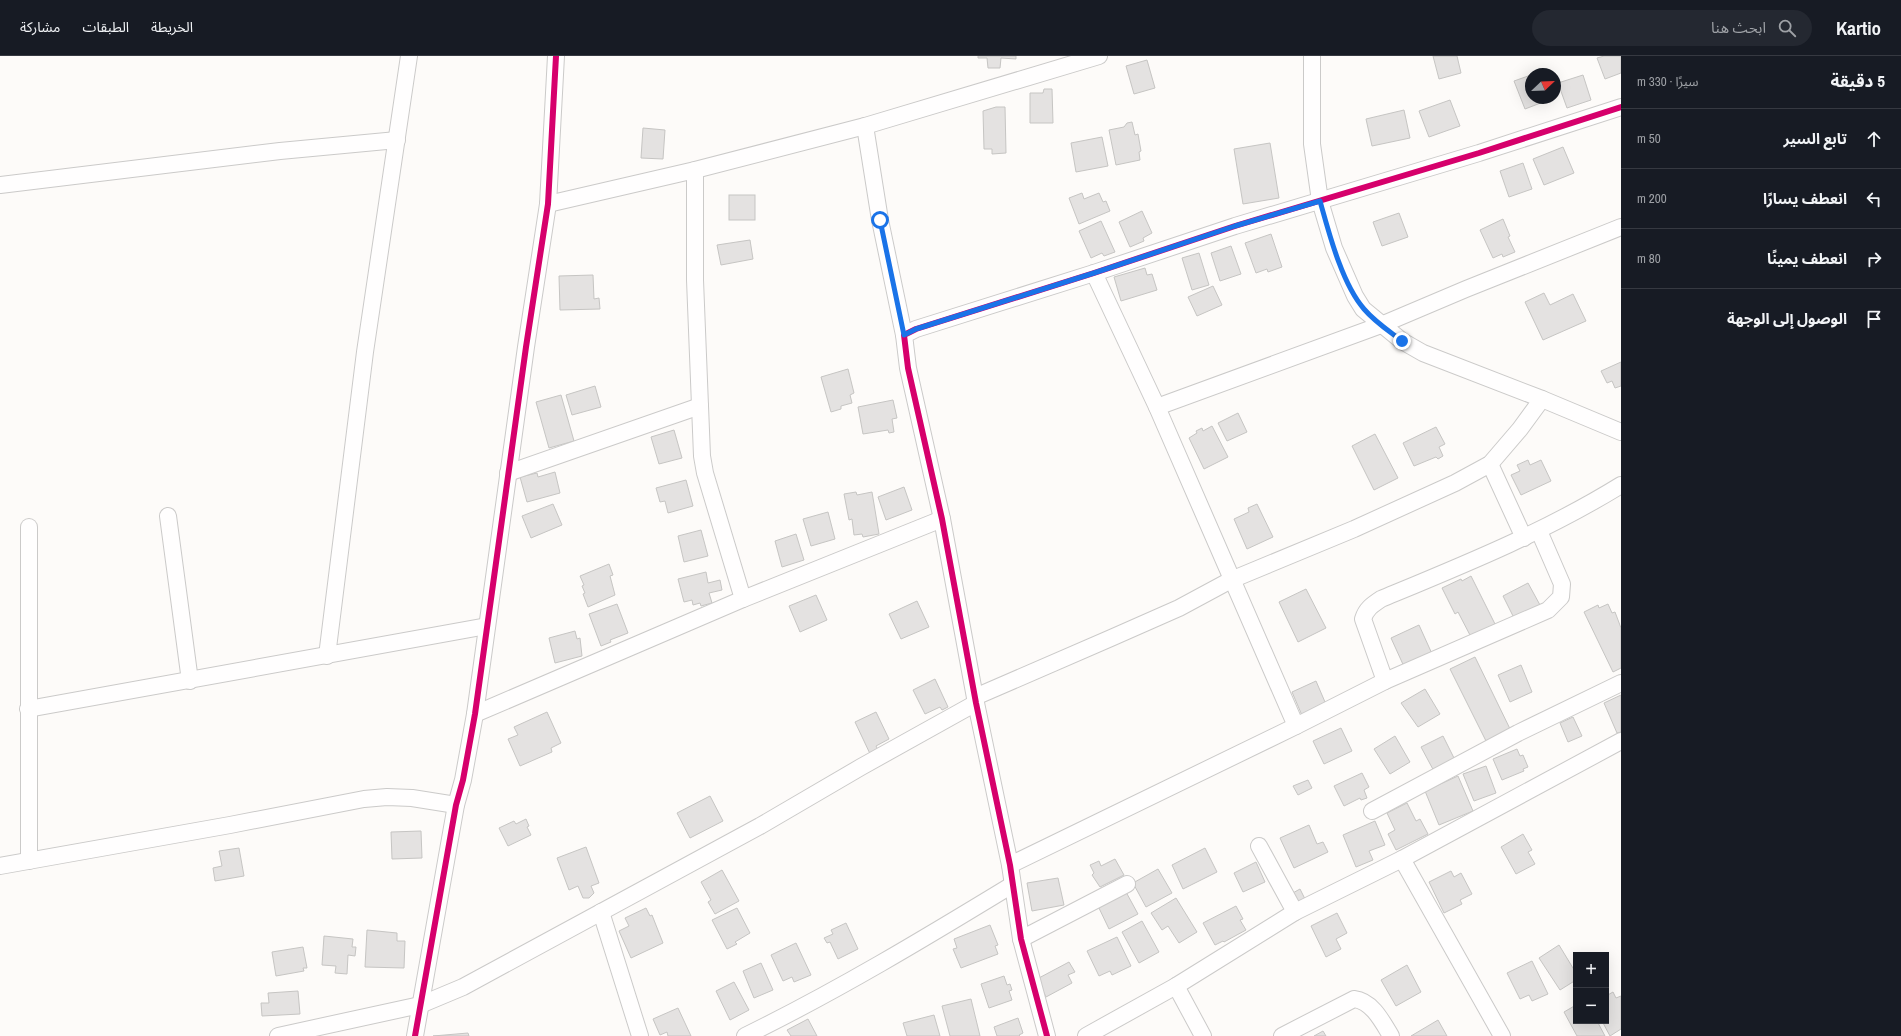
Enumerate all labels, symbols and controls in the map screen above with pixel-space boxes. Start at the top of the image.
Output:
search box [1532,10,1812,46]
text: Kartio [1836,15,1881,41]
text: ابحث هنا [1711,17,1766,38]
icon: search [1776,17,1798,39]
text: مشاركة [20,18,60,36]
text: الطبقات [82,18,129,36]
text: الخريطة [151,18,193,36]
north arrow [1525,68,1561,104]
text: 5 دقيقة [1831,69,1885,92]
text: سيرًا · 330 m [1637,73,1699,90]
text: تابع السير [1783,128,1847,149]
icon: ahead [1863,128,1885,150]
text: 50 m [1637,130,1661,147]
text: انعطف يسارًا [1763,188,1847,209]
icon: left [1863,188,1885,210]
text: 200 m [1637,190,1667,207]
route start [871,211,889,229]
text: انعطف يمينًا [1767,248,1847,269]
icon: right [1863,248,1885,270]
text: 80 m [1637,250,1661,267]
text: الوصول إلى الوجهة [1727,308,1847,329]
icon: arrive [1863,308,1885,330]
route end [1393,332,1411,350]
map controls [1573,952,1609,1024]
button: + [1573,952,1609,988]
button: − [1573,988,1609,1024]

